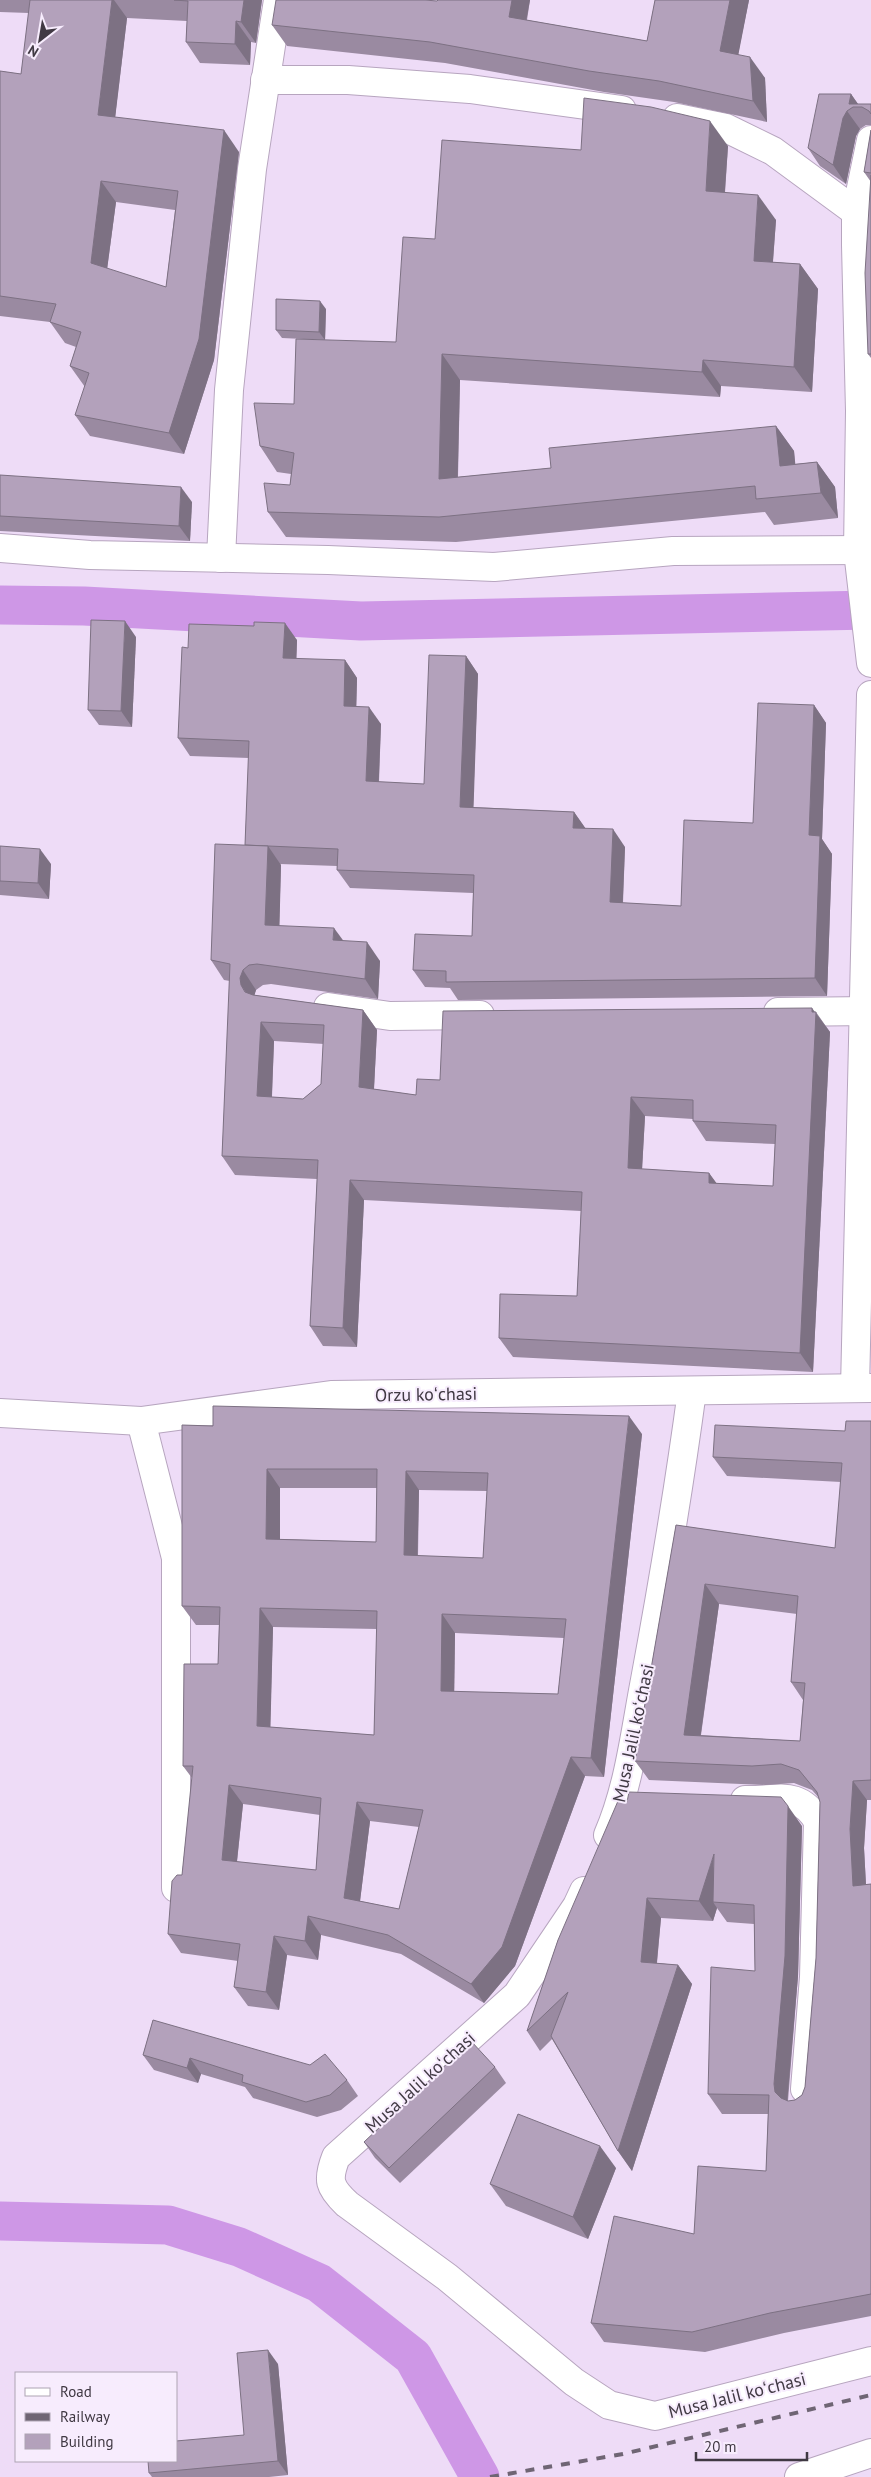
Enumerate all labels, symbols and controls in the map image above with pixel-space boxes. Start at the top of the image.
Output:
north arrow [15,15,65,65]
text: N [25,41,42,61]
street label: Orzu koʻchasi [375,1382,477,1406]
street label: Musa Jalil koʻchasi [607,1662,659,1804]
street label: Musa Jalil koʻchasi [360,2026,480,2138]
street label: Musa Jalil koʻchasi [666,2367,808,2423]
legend [15,2372,178,2462]
text: Road [60,2382,92,2401]
text: Railway [60,2407,110,2426]
scale bar [696,2430,807,2462]
text: Building [60,2432,114,2451]
text: 20 m [704,2437,737,2456]

